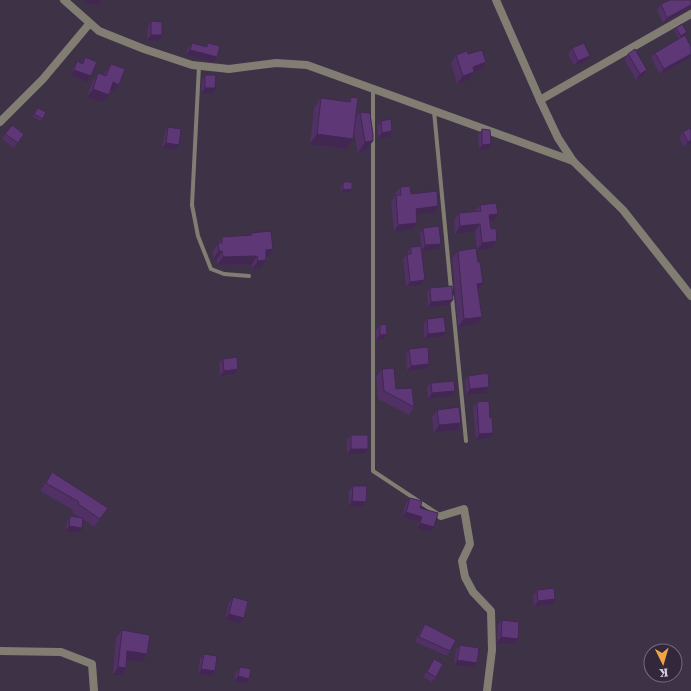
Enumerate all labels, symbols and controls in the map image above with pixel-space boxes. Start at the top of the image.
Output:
north arrow [643,643,683,683]
text: K [659,666,669,679]

